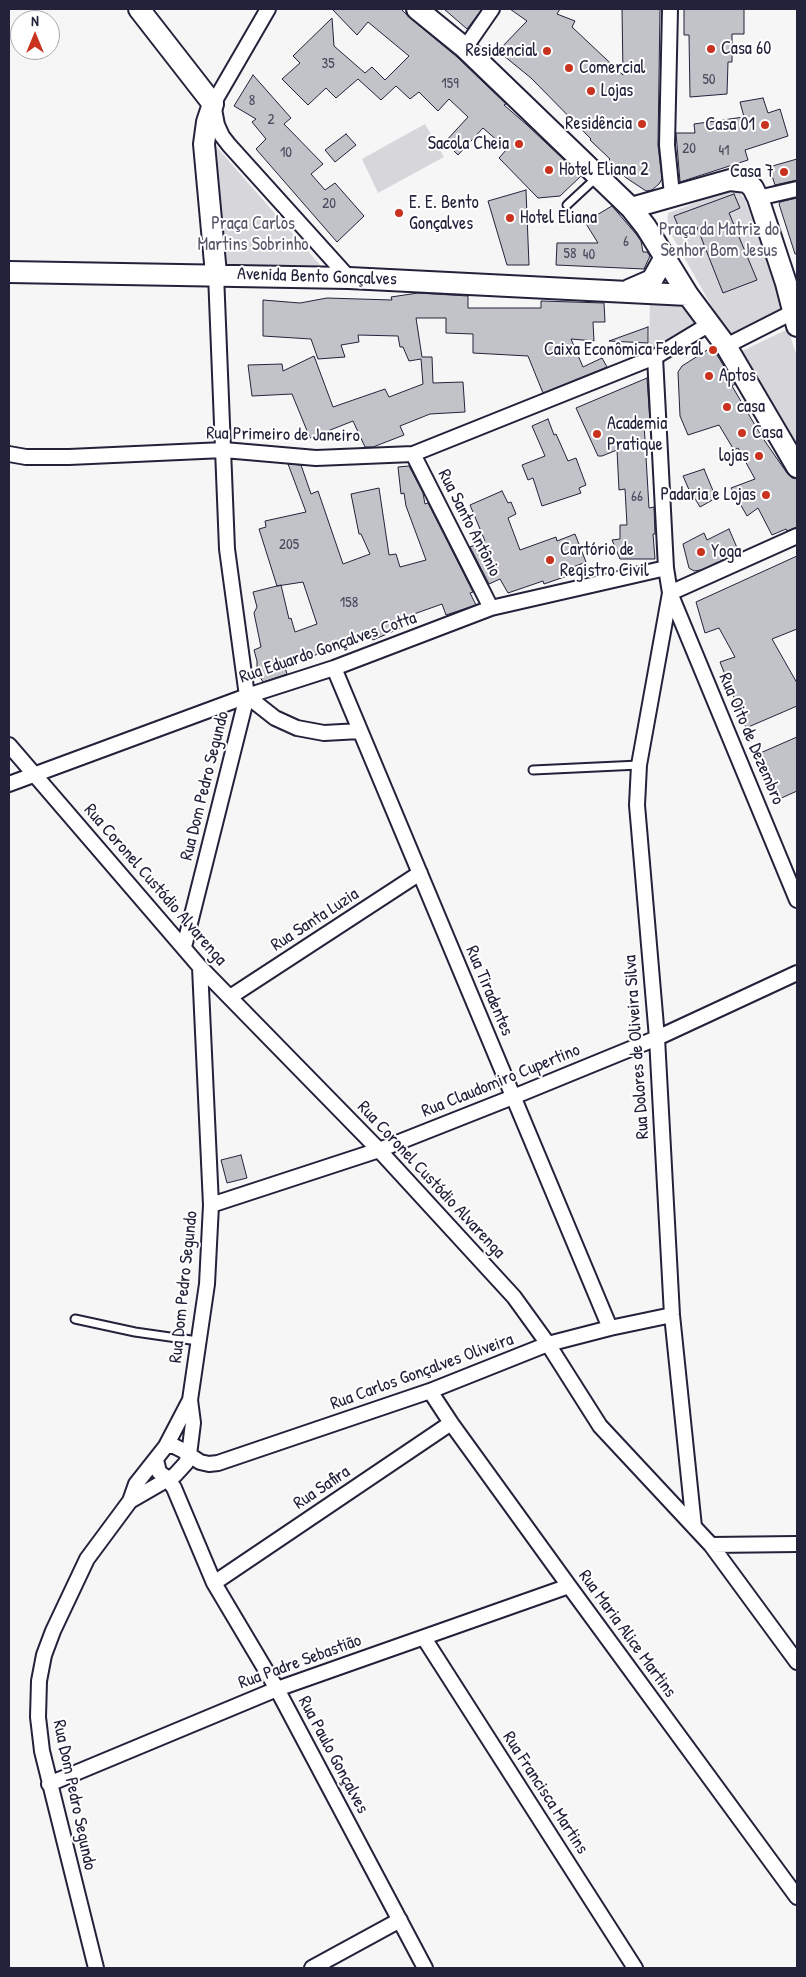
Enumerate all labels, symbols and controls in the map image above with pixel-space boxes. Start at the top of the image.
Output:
north arrow [10,10,60,60]
text: N [31,11,39,30]
place label: Casa 60 [721,38,771,60]
place label: Residencial [466,40,537,62]
marker: Casa 60 [705,43,717,55]
marker: Residencial [541,45,553,57]
house number: 35 [321,55,335,73]
place label: Comercial [579,57,645,79]
marker: Comercial [563,62,575,74]
house number: 50 [702,71,716,89]
house number: 159 [441,75,459,93]
place label: Lojas [601,80,633,102]
marker: Lojas [585,85,597,97]
house number: 8 [249,92,255,110]
house number: 2 [267,111,275,129]
place label: Residência [565,113,632,135]
place label: Casa 01 [705,114,755,136]
marker: Residência [636,118,648,130]
marker: Casa 01 [759,119,771,131]
place label: Sacola Cheia [428,133,509,155]
marker: Sacola Cheia [513,138,525,150]
house number: 20 [682,140,696,158]
house number: 41 [718,142,730,160]
house number: 10 [280,144,292,162]
place label: Hotel Eliana 2 [559,159,649,181]
place label: Casa 7 [730,161,774,183]
marker: Hotel Eliana 2 [543,164,555,176]
marker: Casa 7 [778,166,790,178]
place label: E. E. Bento Gonçalves [409,192,479,234]
house number: 20 [322,195,336,213]
marker: E. E. Bento Gonçalves [393,207,405,219]
place label: Hotel Eliana [520,207,597,229]
marker: Hotel Eliana [504,212,516,224]
park label: Praça Carlos Martins Sobrinho [198,213,308,255]
park label: Praça da Matriz do Senhor Bom Jesus [659,219,779,262]
house number: 6 [623,233,629,251]
house number: 58 [564,245,576,263]
house number: 40 [583,246,595,264]
street label: Avenida Bento Gonçalves [237,263,397,291]
place label: Caixa Econômica Federal [544,339,703,361]
marker: Caixa Econômica Federal [707,344,719,356]
place label: Aptos [719,365,756,387]
marker: Aptos [703,370,715,382]
place label: casa [737,396,765,418]
marker: casa [721,401,733,413]
place label: Academia Pratique [607,413,667,456]
place label: Casa [752,422,783,444]
street label: Rua Primeiro de Janeiro [206,423,360,447]
marker: Casa [736,427,748,439]
marker: Academia Pratique [591,428,603,440]
place label: lojas [719,445,749,467]
marker: lojas [753,450,765,462]
street label: Rua Santo Antônio [433,466,505,580]
place label: Padaria e Lojas [661,484,756,506]
house number: 66 [631,488,643,506]
marker: Padaria e Lojas [760,489,772,501]
house number: 205 [279,536,299,554]
place label: Cartório de Registro Civil [560,539,649,582]
place label: Yoga [711,541,741,563]
marker: Yoga [695,546,707,558]
marker: Cartório de Registro Civil [544,554,556,566]
house number: 158 [340,594,358,612]
street label: Rua Eduardo Gonçalves Cotta [237,608,419,688]
street label: Rua Oito de Dezembro [714,670,788,808]
street label: Rua Dom Pedro Segundo [176,709,234,863]
street label: Rua Coronel Custódio Alvarenga [79,800,231,970]
street label: Rua Santa Luzia [267,884,363,956]
street label: Rua Tiradentes [460,943,518,1039]
street label: Rua Dolores de Oliveira Silva [620,954,654,1140]
street label: Rua Claudomiro Cupertino [419,1039,583,1123]
street label: Rua Coronel Custódio Alvarenga [352,1097,510,1263]
street label: Rua Dom Pedro Segundo [165,1210,203,1364]
street label: Rua Carlos Gonçalves Oliveira [328,1329,516,1415]
street label: Rua Safira [290,1461,354,1515]
street label: Rua Maria Alice Martins [573,1566,681,1702]
street label: Rua Padre Sebastião [236,1630,364,1694]
street label: Rua Paulo Gonçalves [293,1693,373,1817]
street label: Rua Dom Pedro Segundo [48,1718,100,1872]
street label: Rua Francisca Martins [497,1728,593,1858]

